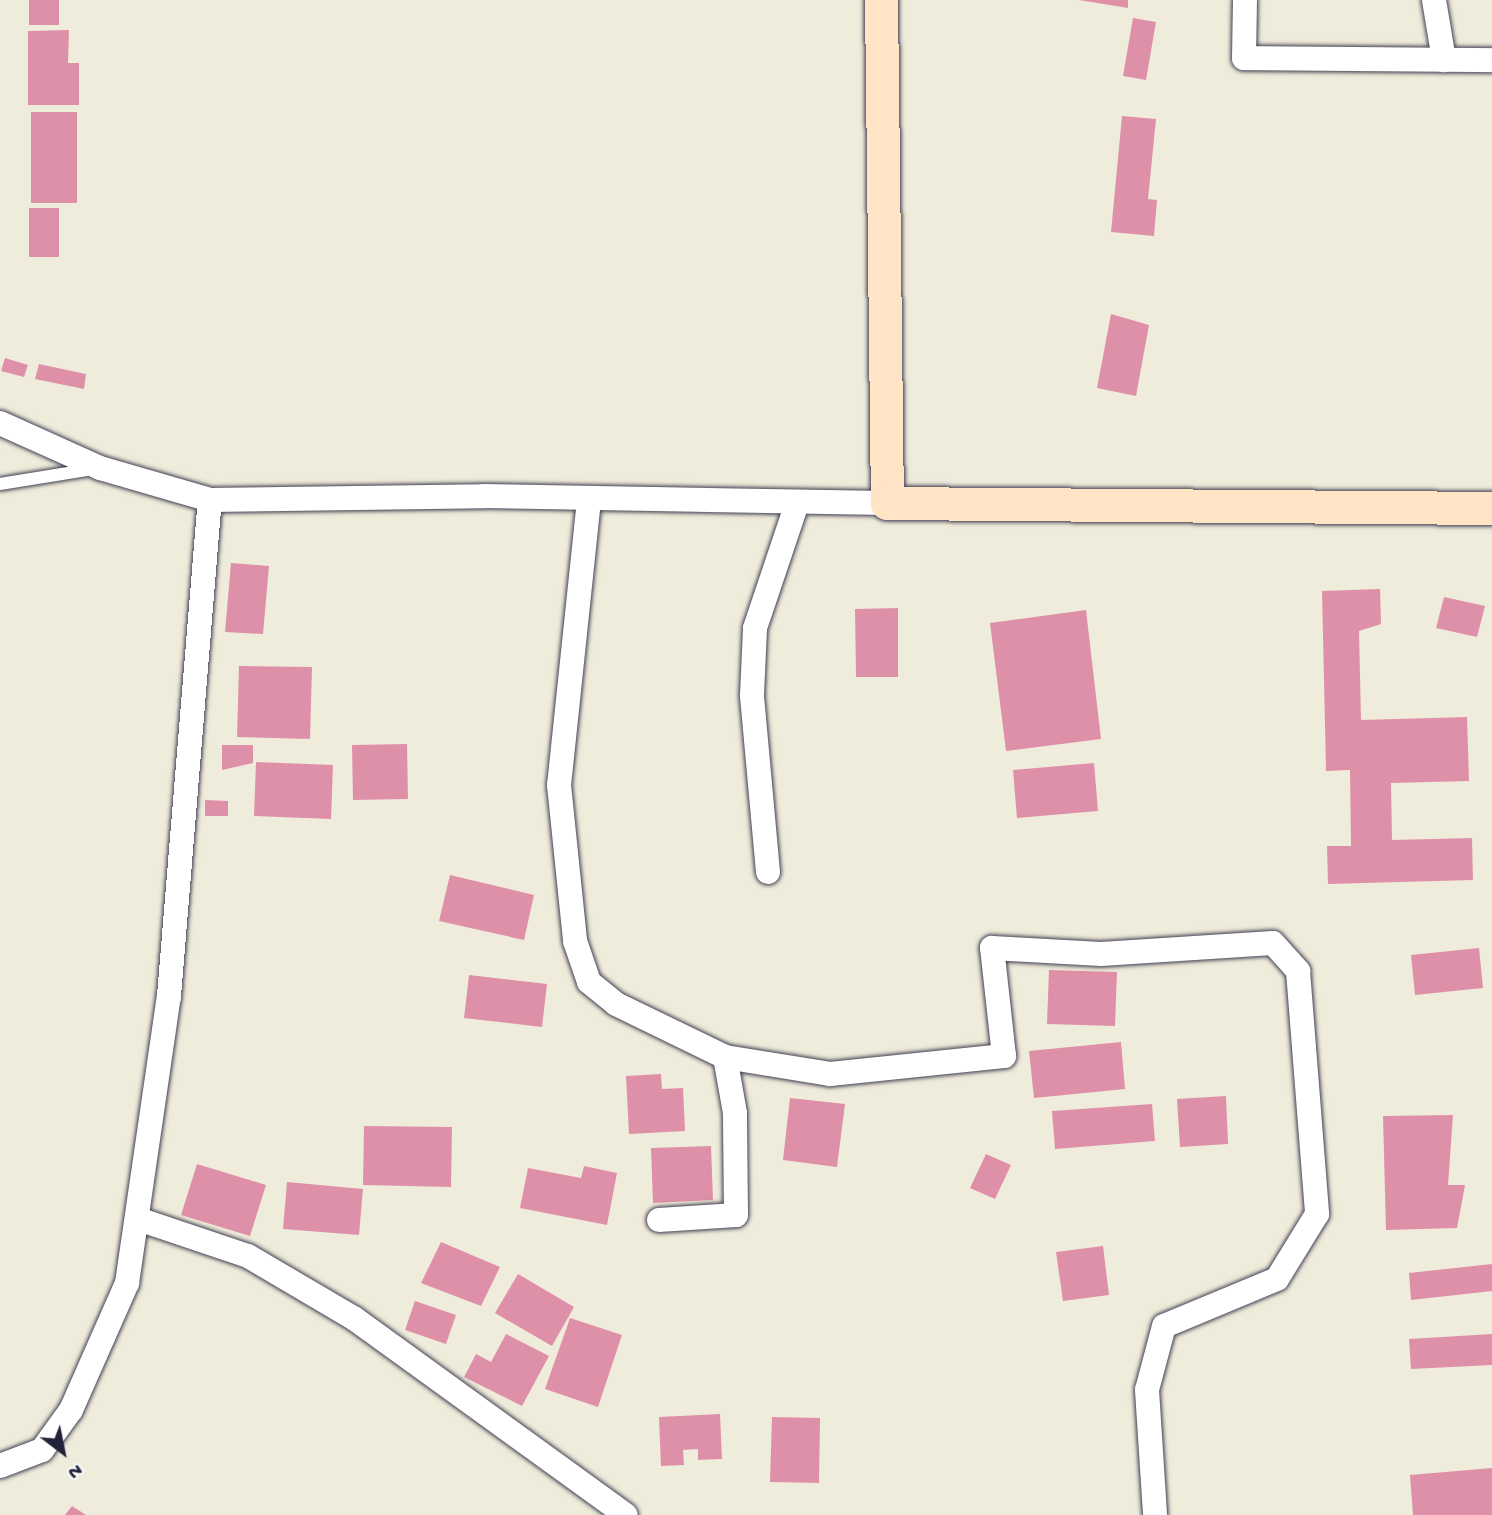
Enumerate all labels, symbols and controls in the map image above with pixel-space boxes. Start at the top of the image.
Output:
north arrow [28,1417,98,1487]
text: N [63,1457,86,1483]

